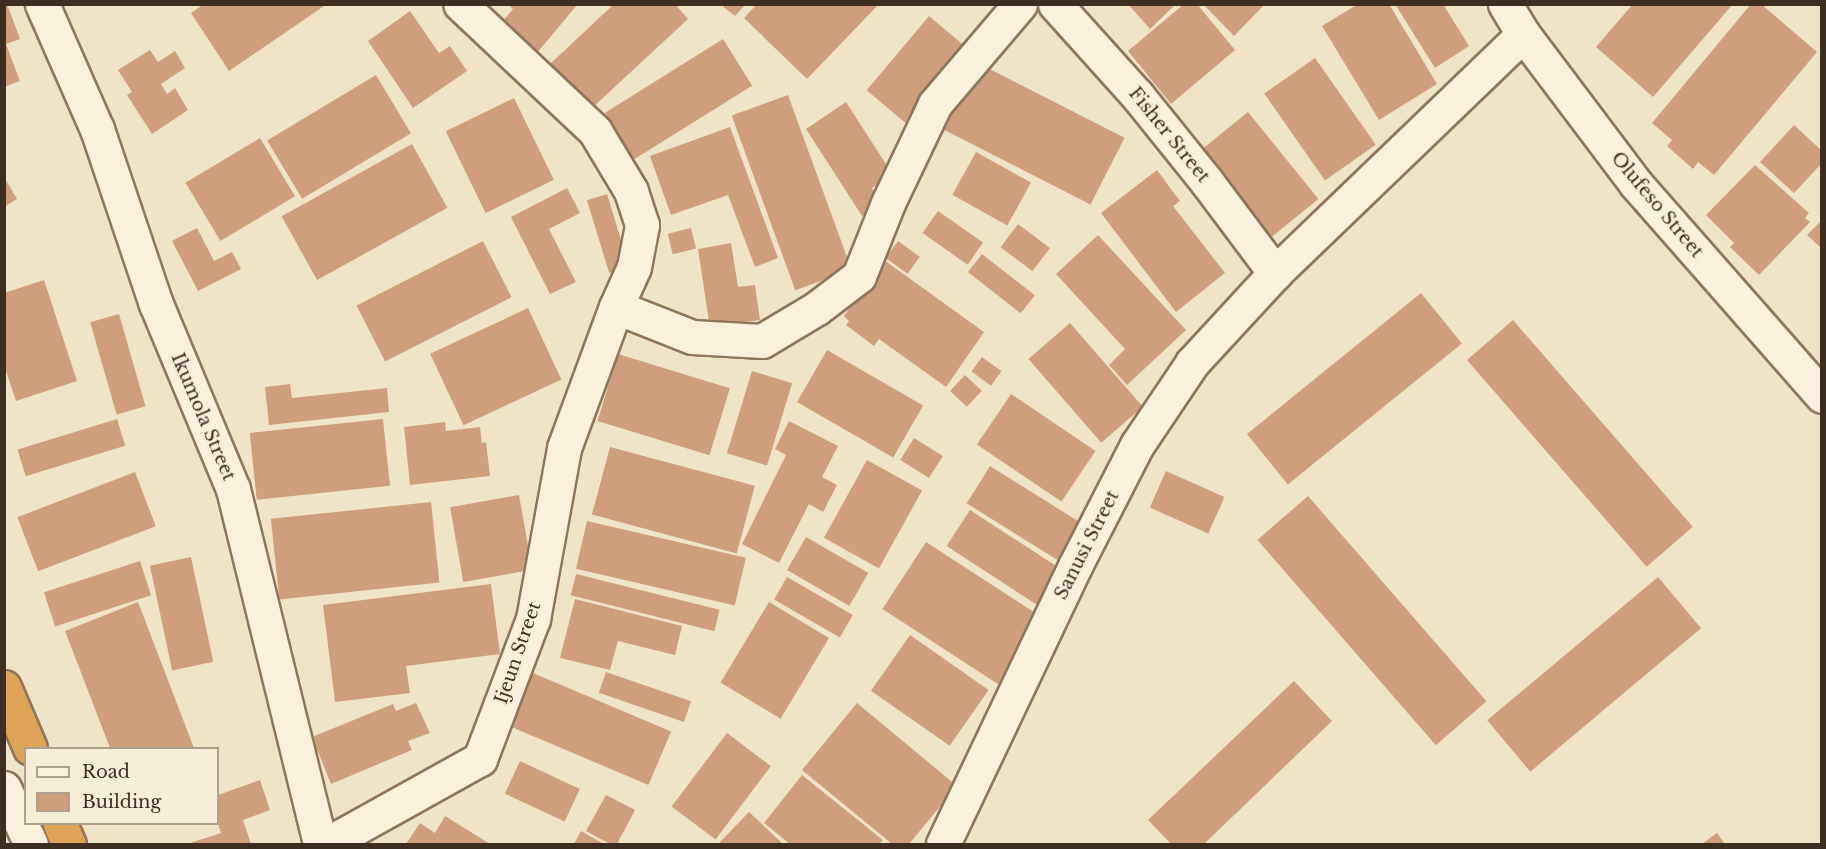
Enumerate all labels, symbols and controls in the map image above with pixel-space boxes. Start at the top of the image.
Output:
street label: Fisher Street [1124,83,1214,187]
street label: Olufeso Street [1606,148,1708,262]
street label: Ikumola Street [166,350,240,484]
street label: Sanusi Street [1050,487,1124,603]
street label: Ijeun Street [490,599,546,707]
legend [24,747,219,825]
text: Road [82,761,130,783]
text: Building [82,791,161,813]

